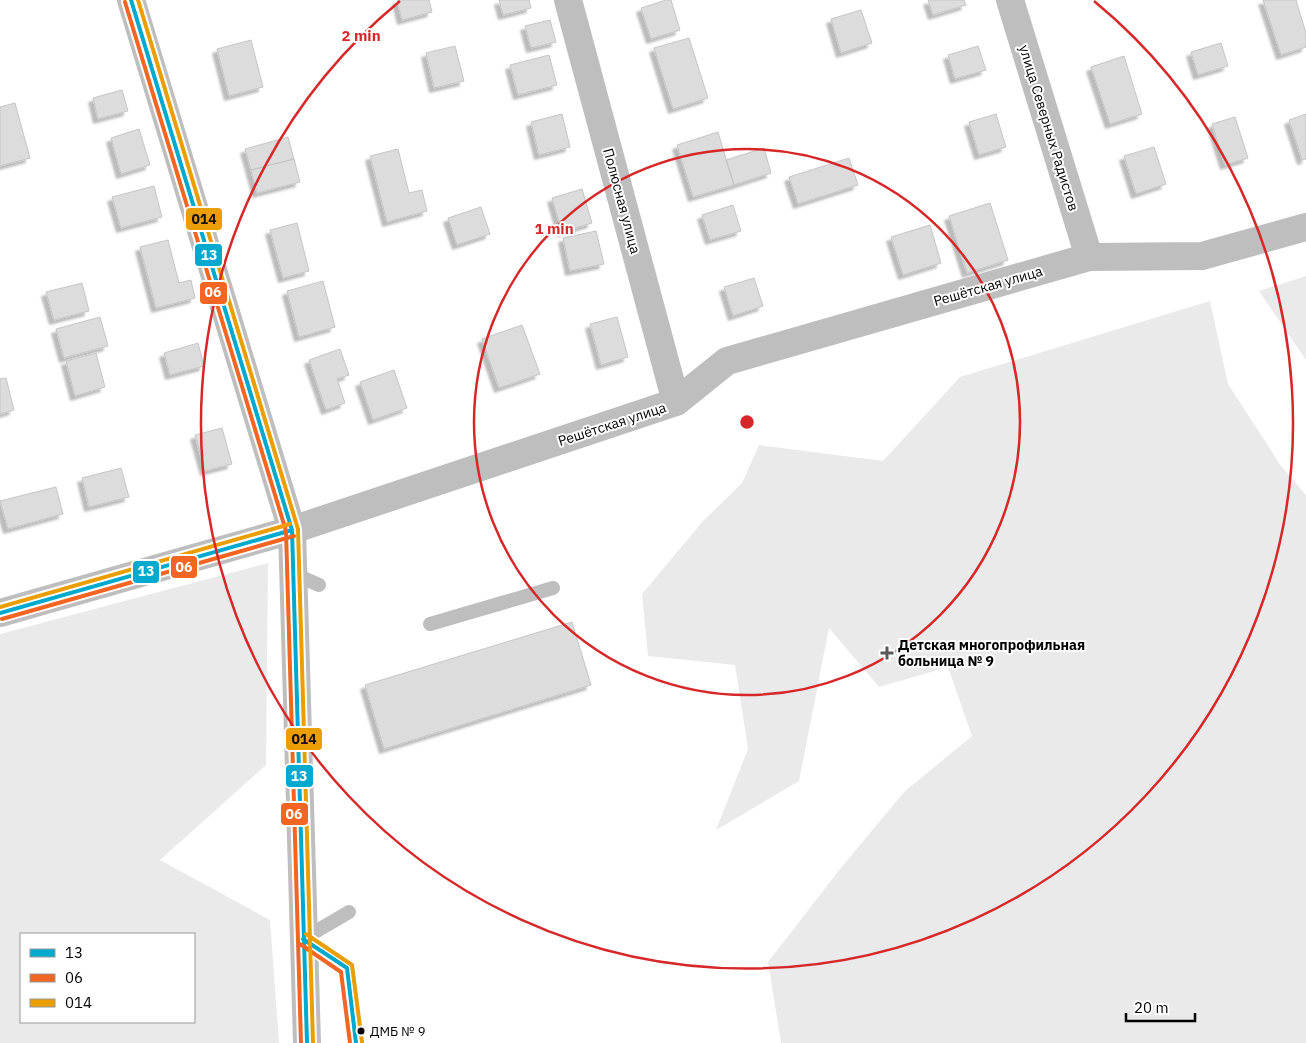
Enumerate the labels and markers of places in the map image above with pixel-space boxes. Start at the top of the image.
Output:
centre of rings [738,413,756,431]
place label: Детская многопрофильная больница № 9 [898,636,1085,670]
marker: Детская многопрофильная больница № 9 [880,646,894,660]
place label: ДМБ № 9 [370,1023,426,1040]
marker: ДМБ № 9 [356,1026,366,1036]

